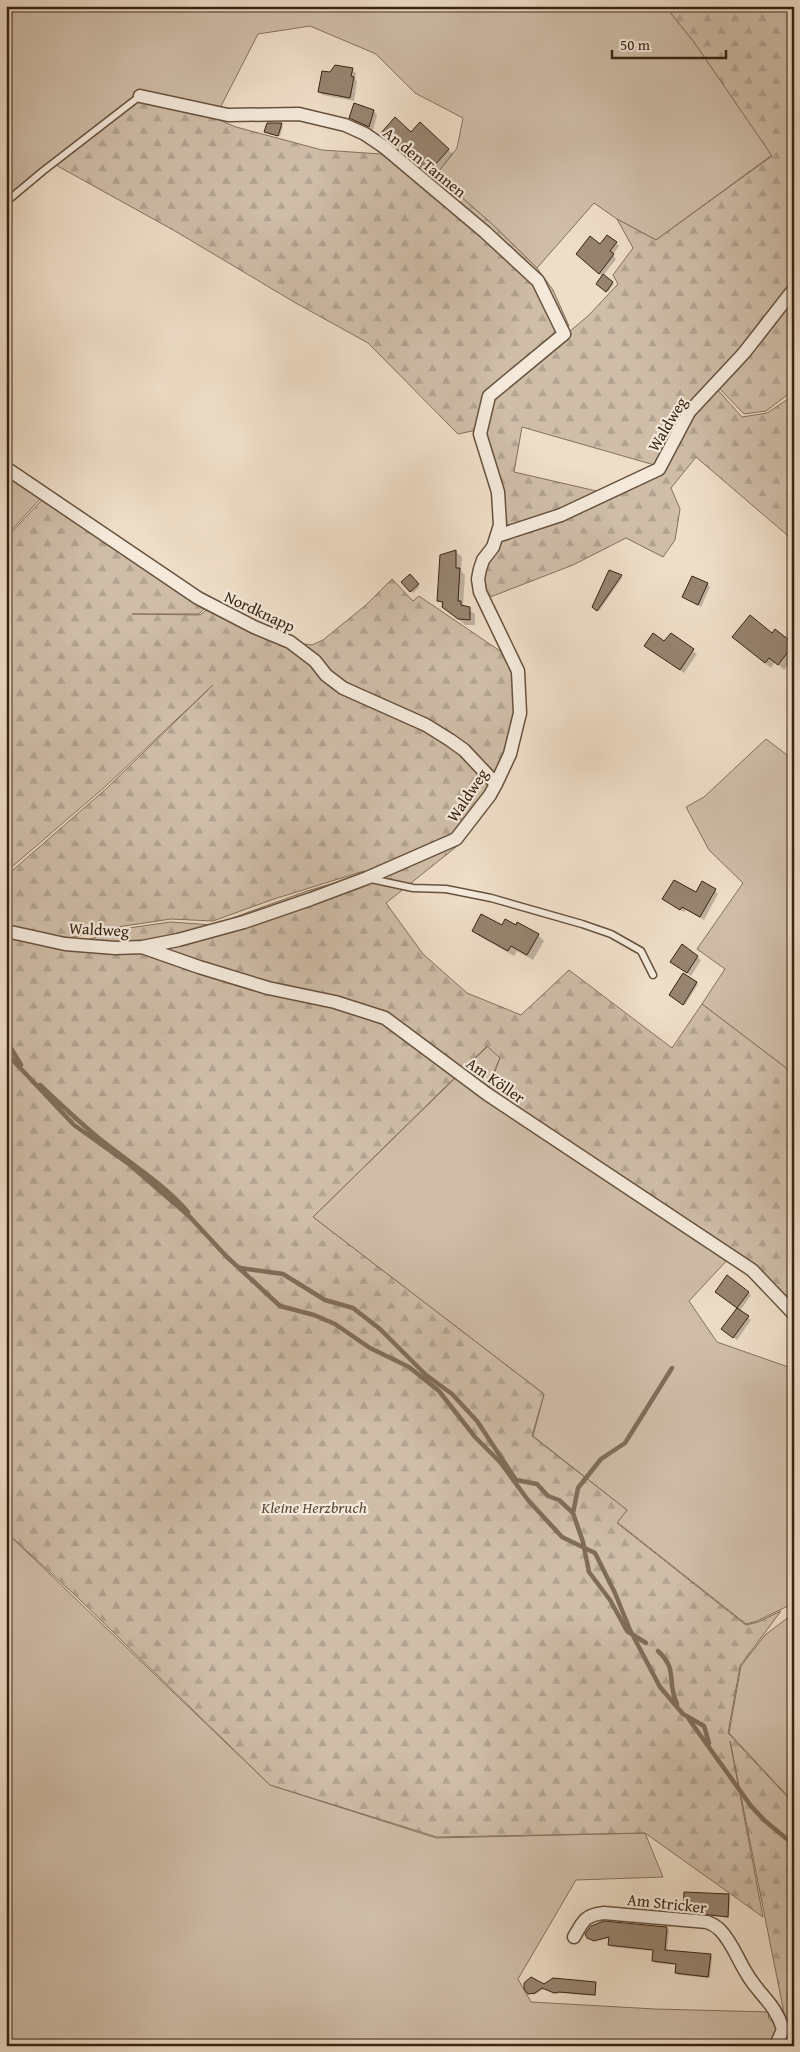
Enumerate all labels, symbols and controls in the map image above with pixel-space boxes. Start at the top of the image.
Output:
scale bar [612,28,726,60]
text: 50 m [620,34,651,55]
street label: An den Tannen [378,121,472,203]
street label: Waldweg [641,392,693,456]
street label: Nordknapp [221,584,300,638]
street label: Waldweg [440,763,494,827]
street label: Waldweg [68,915,130,943]
street label: Am Köller [462,1051,531,1109]
park label: Kleine Herzbruch [260,1495,367,1519]
street label: Am Stricker [626,1887,708,1919]

